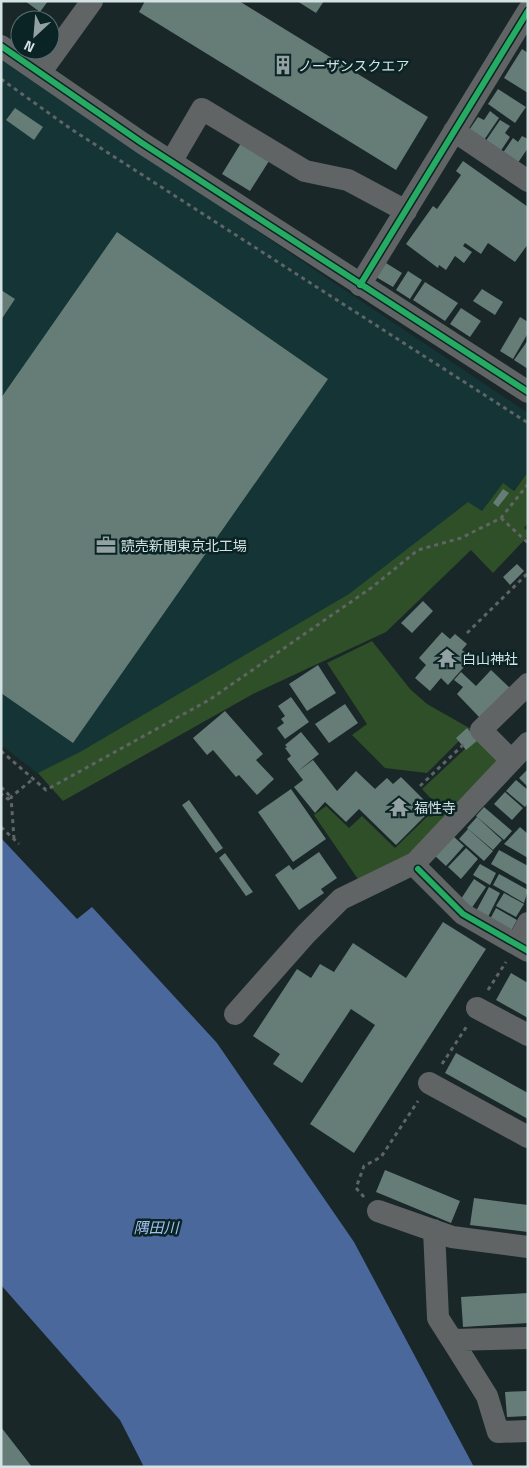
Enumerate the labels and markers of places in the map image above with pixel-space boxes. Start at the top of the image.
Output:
building icon: ノーザンスクエア [272,54,294,76]
place label: ノーザンスクエア [298,55,409,76]
office icon: 読売新聞東京北工場 [95,534,117,556]
place label: 読売新聞東京北工場 [121,535,247,556]
temple icon: 白山神社 [436,647,458,669]
place label: 白山神社 [462,648,518,669]
temple icon: 福性寺 [388,796,410,818]
place label: 福性寺 [414,797,456,818]

